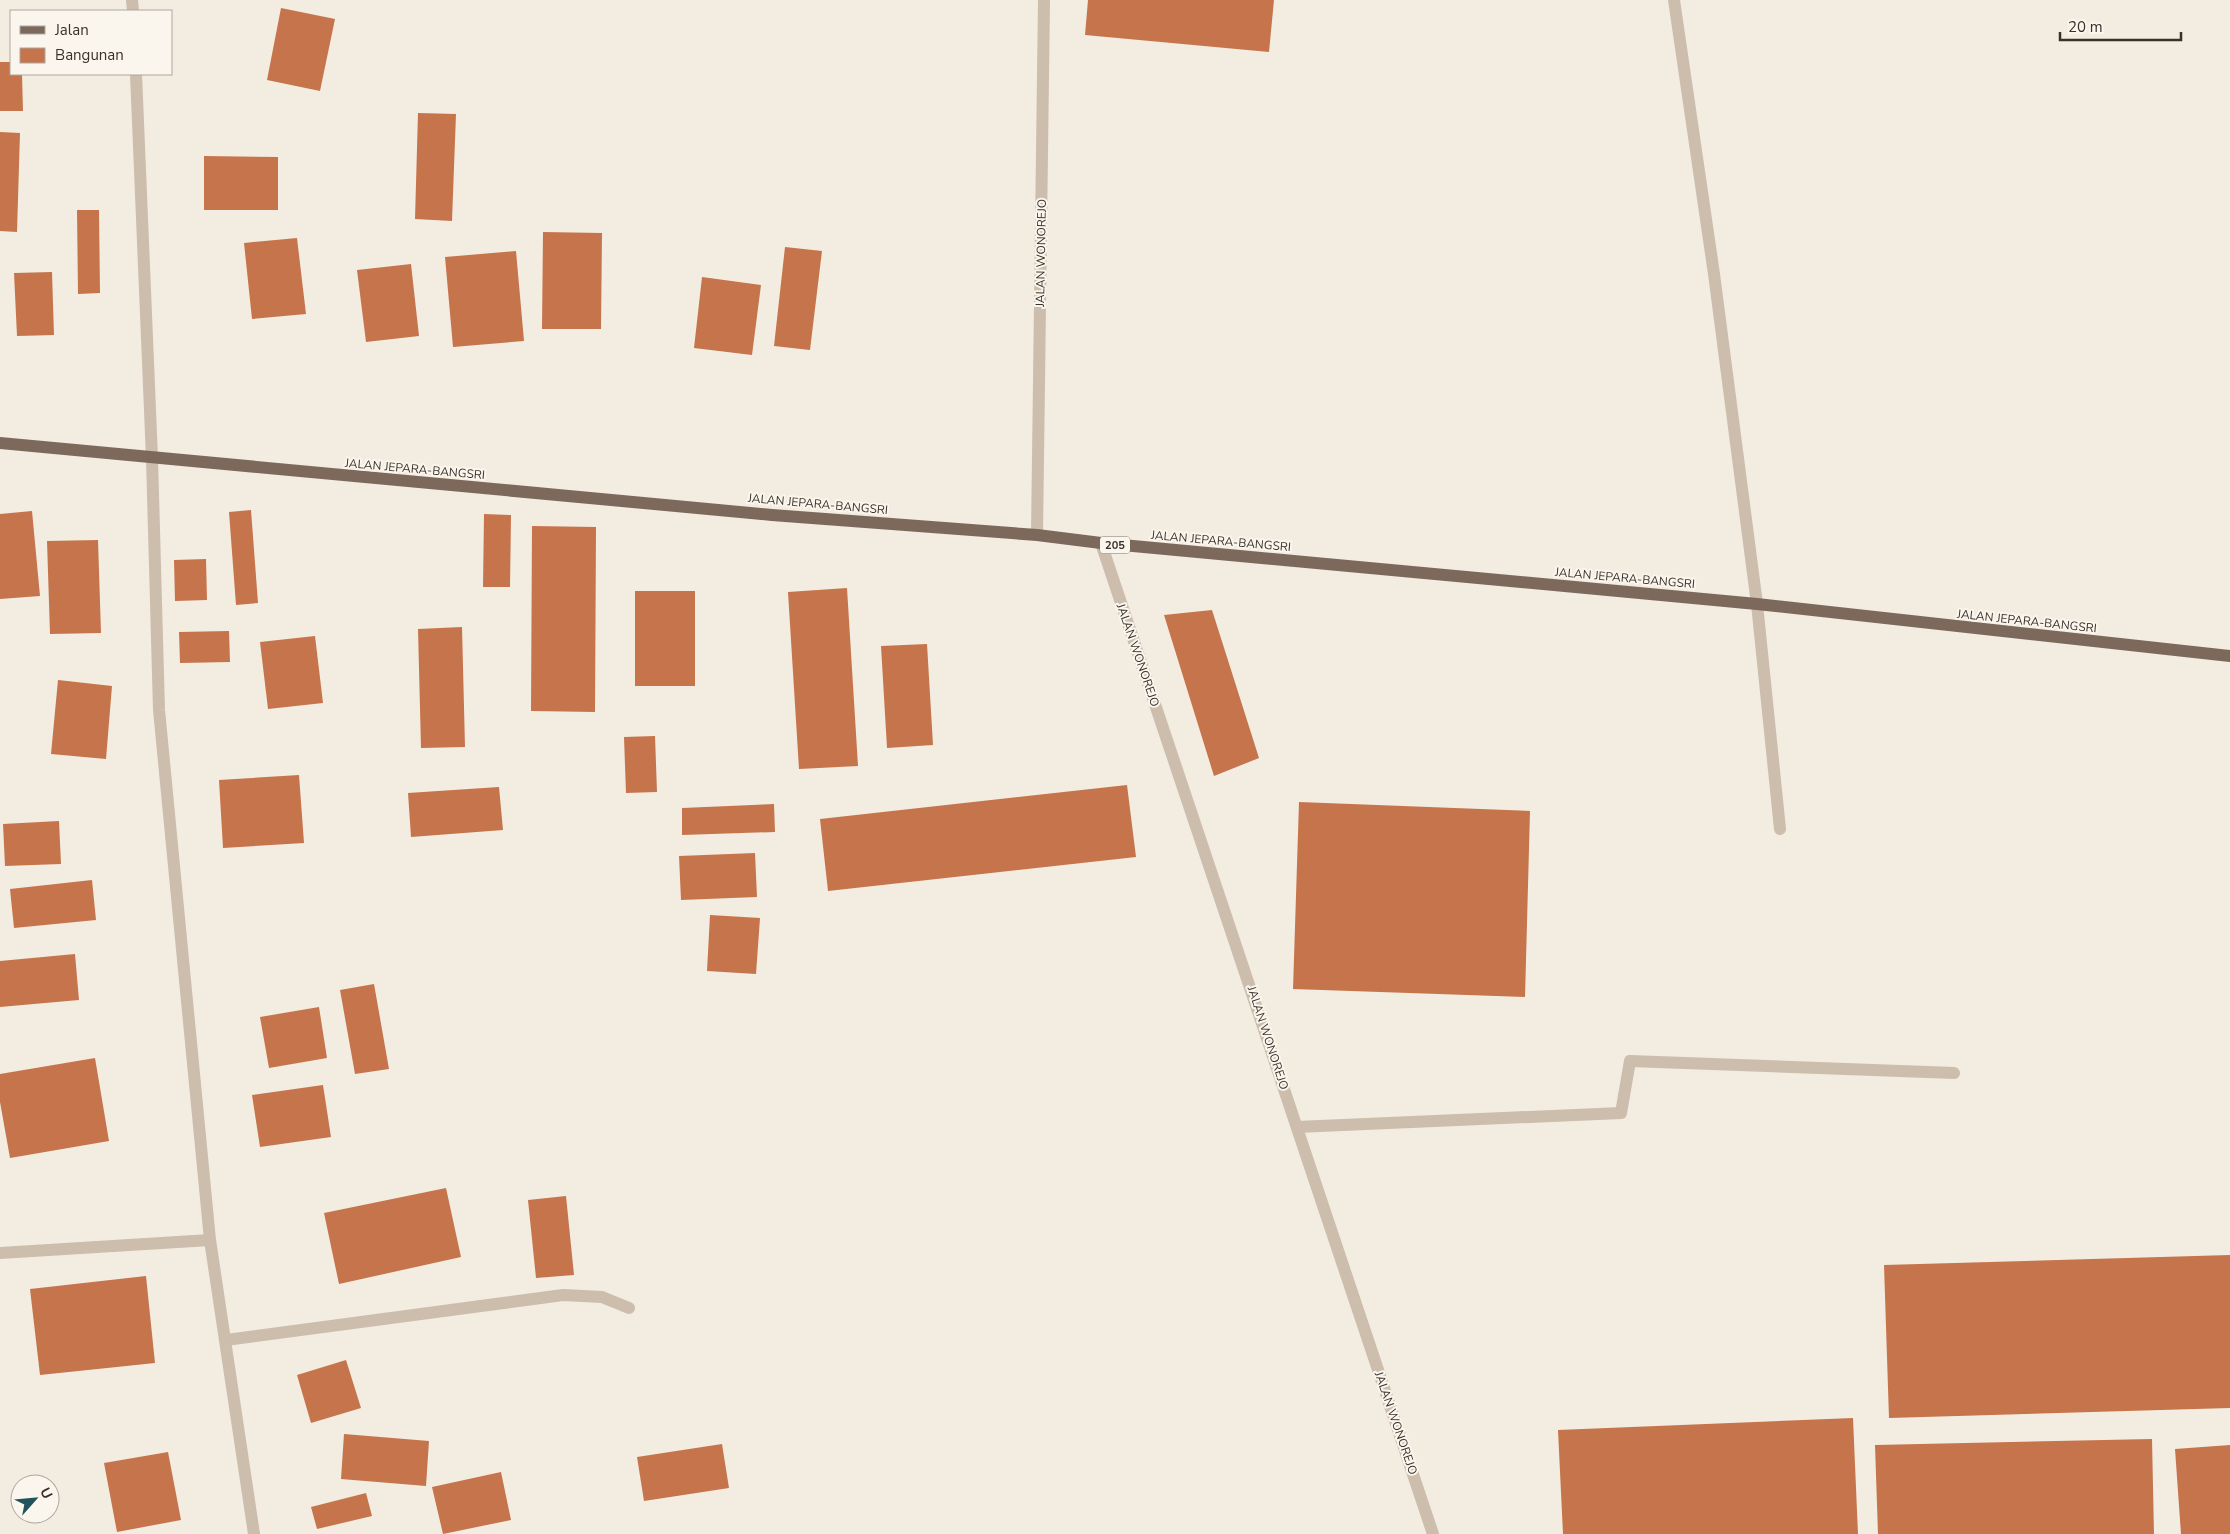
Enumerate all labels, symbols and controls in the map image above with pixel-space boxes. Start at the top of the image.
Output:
legend [10,10,172,75]
scale bar [2060,10,2181,42]
text: 20 m [2068,17,2103,37]
text: Jalan [54,20,89,40]
text: Bangunan [55,45,124,65]
street label: JALAN WONOREJO [1032,199,1050,308]
street label: JALAN JEPARA-BANGSRI [343,455,486,483]
street label: JALAN JEPARA-BANGSRI [746,490,889,518]
street label: JALAN JEPARA-BANGSRI [1149,527,1292,555]
road number: 205 [1100,536,1130,554]
street label: JALAN JEPARA-BANGSRI [1553,564,1696,592]
street label: JALAN WONOREJO [1113,600,1163,709]
street label: JALAN JEPARA-BANGSRI [1955,606,2098,636]
street label: JALAN WONOREJO [1243,983,1292,1092]
street label: JALAN WONOREJO [1371,1368,1421,1477]
north arrow [10,1474,60,1524]
text: U [35,1484,57,1502]

